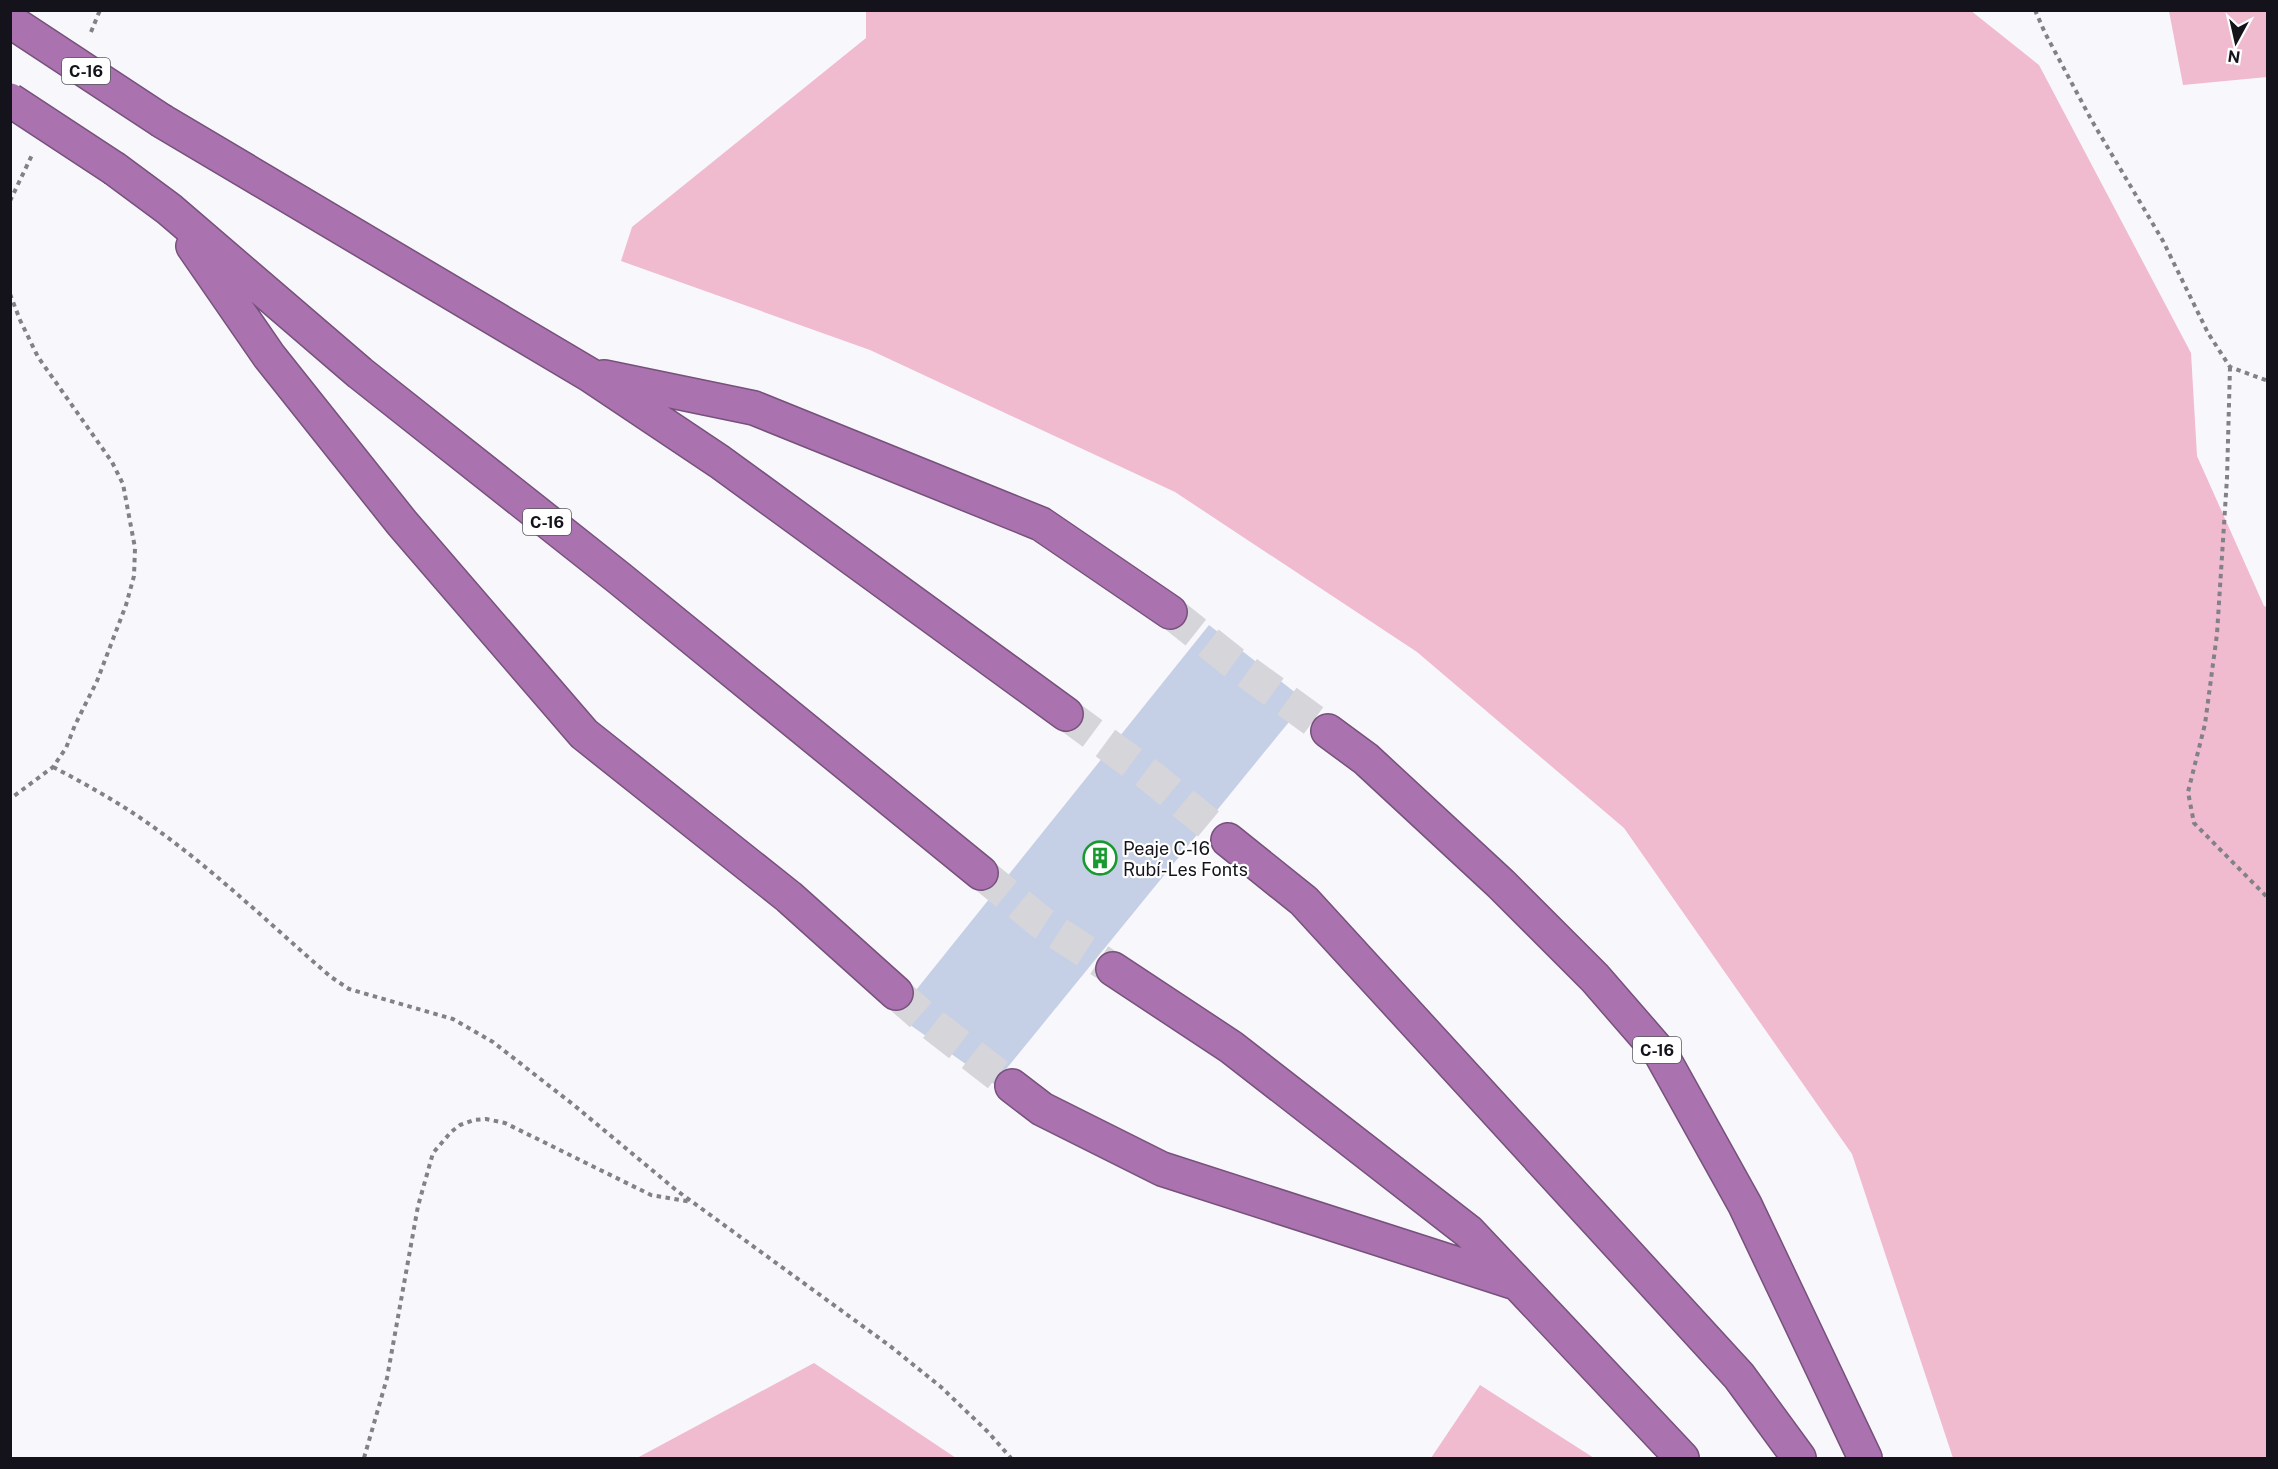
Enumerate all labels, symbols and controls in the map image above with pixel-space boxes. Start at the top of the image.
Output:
north arrow [2206,12,2266,72]
text: N [2226,46,2242,67]
road number: C-16 [62,58,110,84]
road number: C-16 [523,509,571,535]
place label: Peaje C-16 Rubí-Les Fonts [1123,838,1248,880]
building icon: Peaje C-16 Rubí-Les Fonts [1082,840,1118,876]
road number: C-16 [1633,1037,1681,1063]

